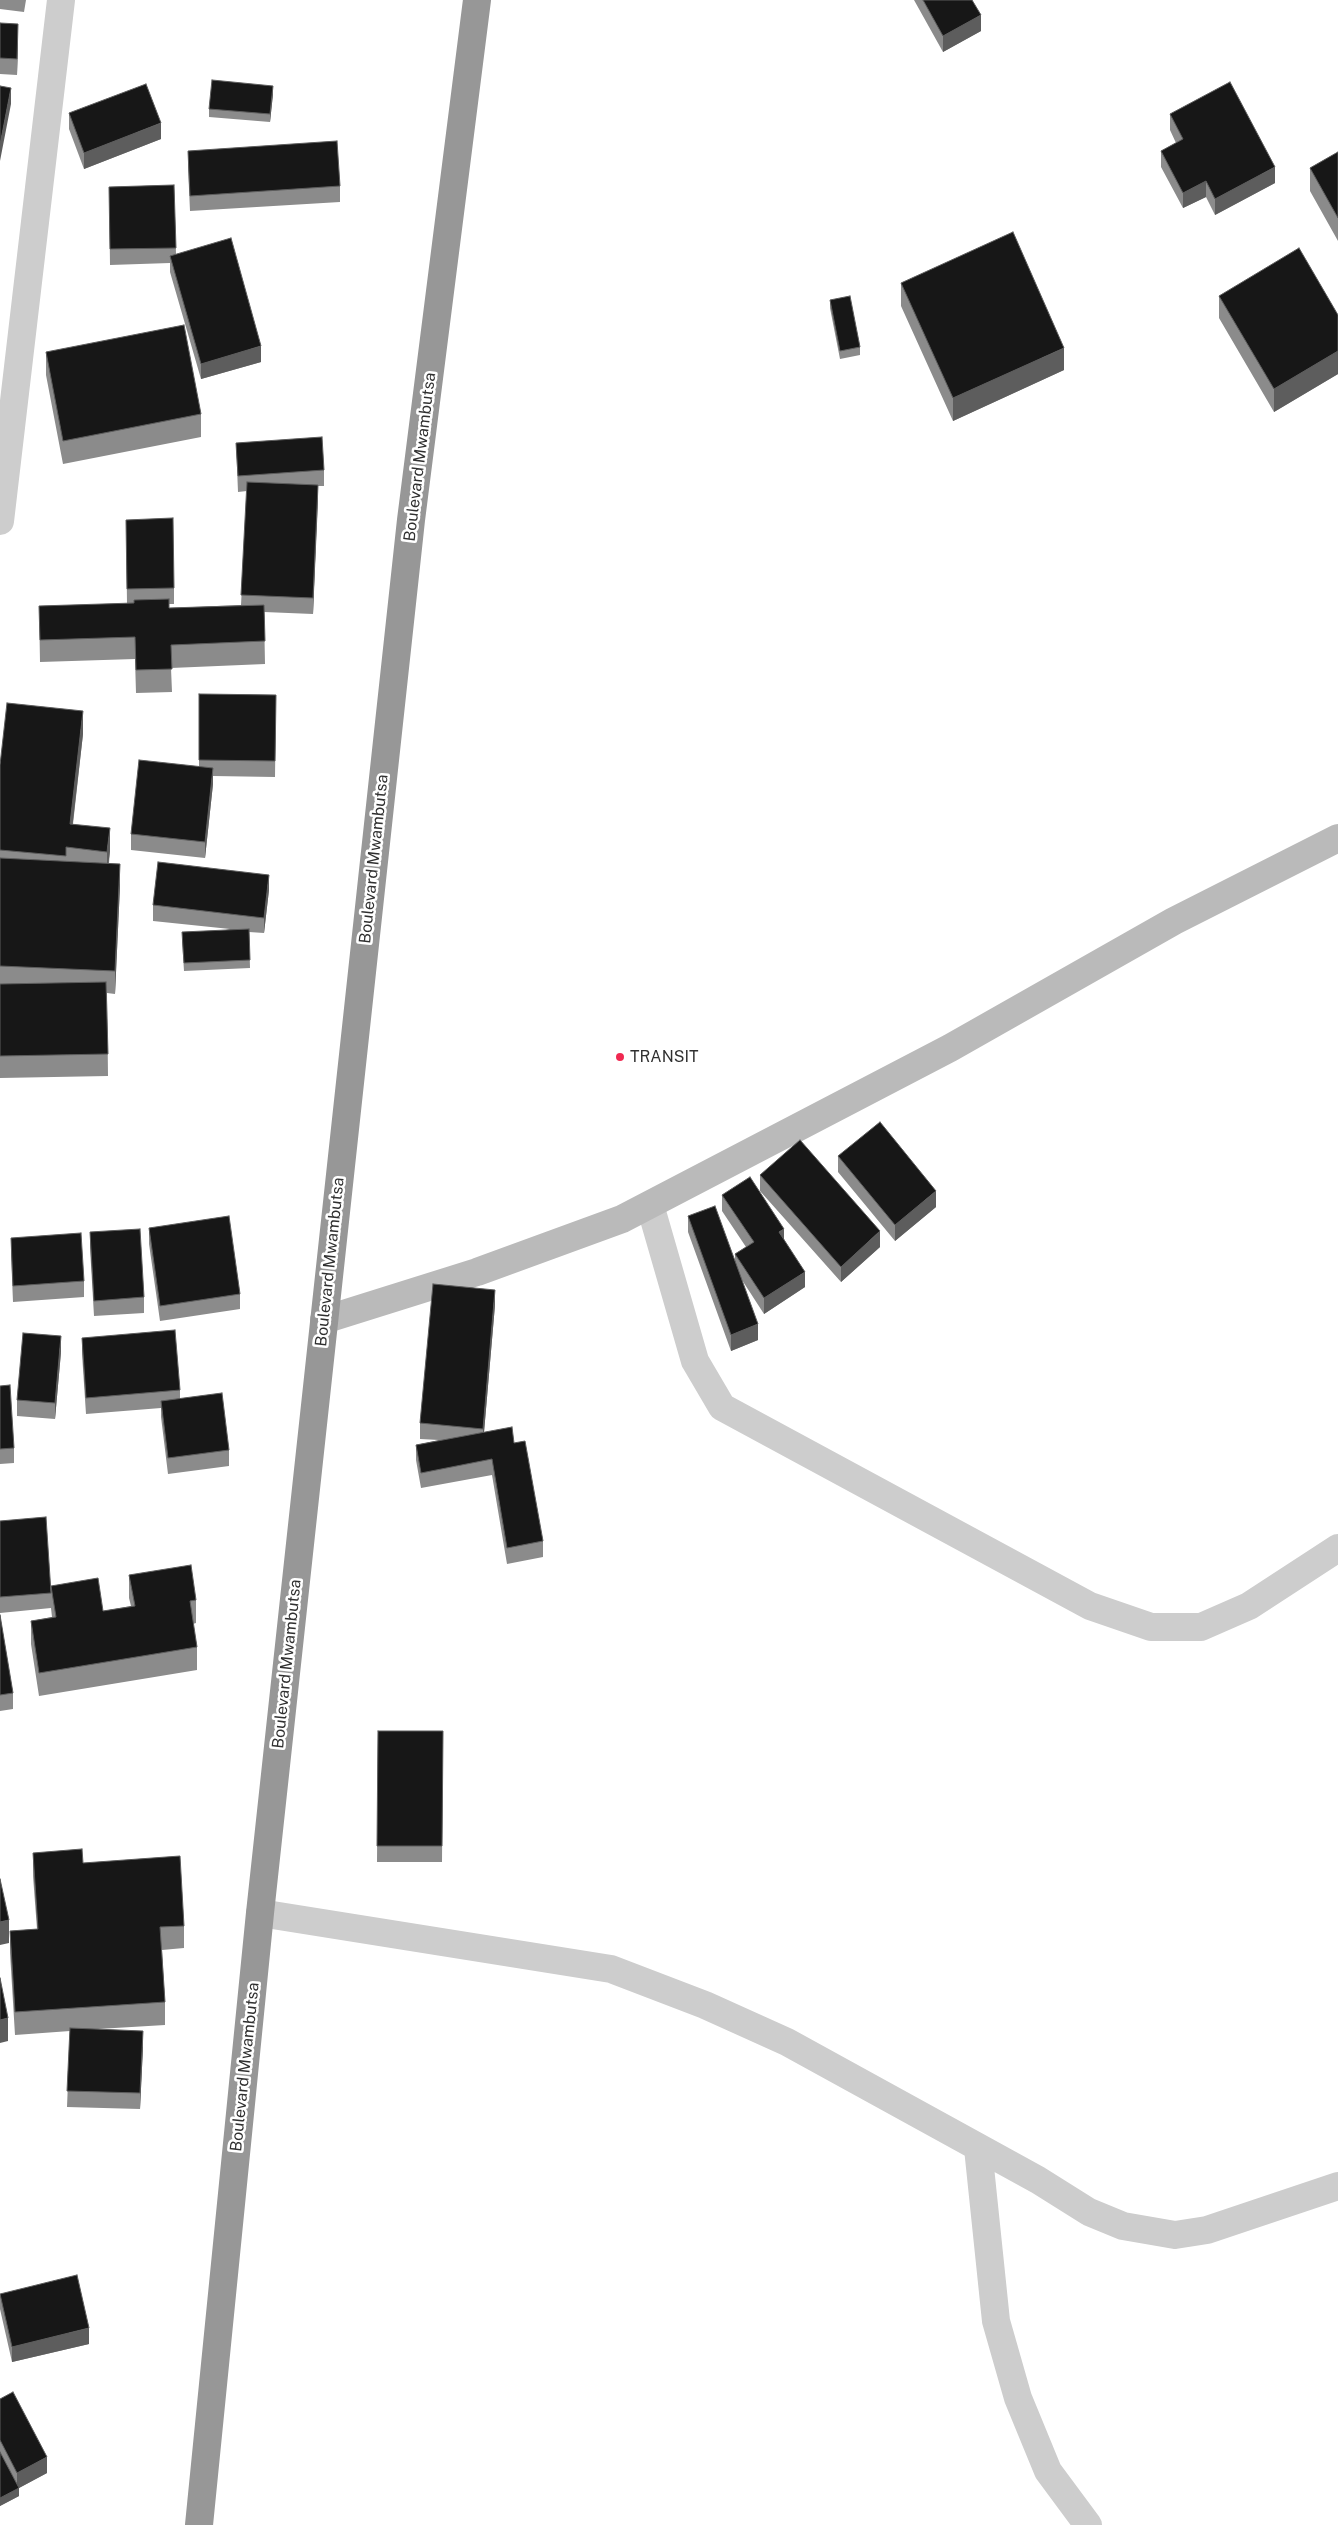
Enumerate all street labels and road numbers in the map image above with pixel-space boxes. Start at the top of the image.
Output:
street label: Boulevard Mwambutsa [400,371,440,543]
street label: Boulevard Mwambutsa [356,773,392,945]
street label: Boulevard Mwambutsa [312,1176,348,1348]
street label: Boulevard Mwambutsa [269,1578,305,1750]
street label: Boulevard Mwambutsa [227,1981,263,2153]

